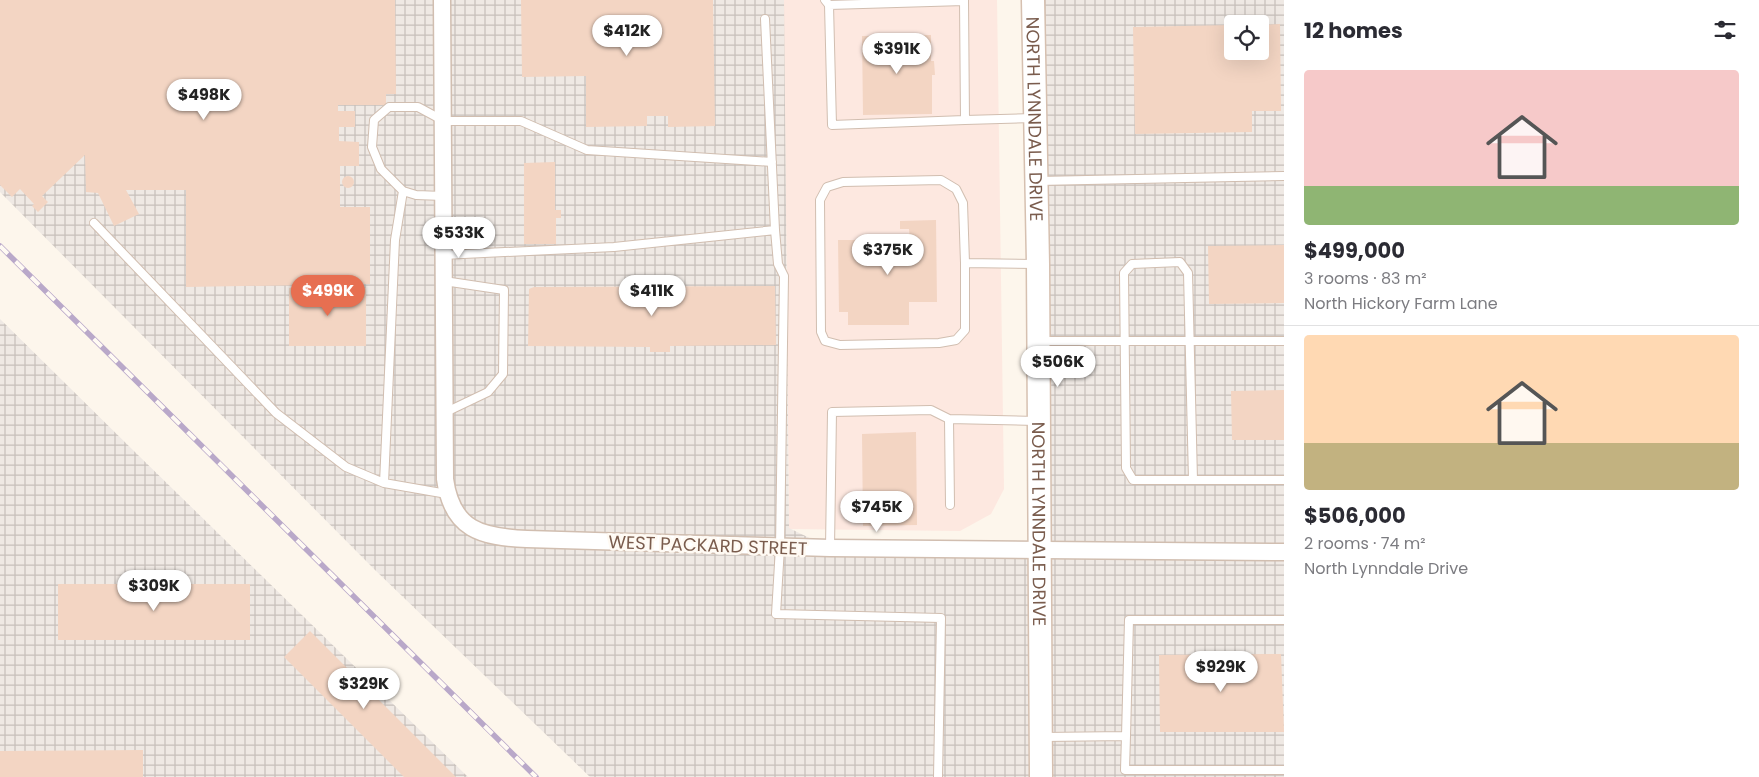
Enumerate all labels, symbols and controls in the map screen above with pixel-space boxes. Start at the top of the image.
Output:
pin: $412K [592,15,662,57]
map controls [1224,15,1269,60]
button: locate [1224,15,1269,60]
street label: NORTH LYNNDALE DRIVE [1021,16,1050,222]
text: 12 homes [1304,16,1403,45]
icon: filters [1711,16,1739,44]
text: $412K [603,19,651,42]
pin: $391K [862,32,932,75]
text: $391K [873,37,921,60]
pin: $498K [169,78,239,121]
text: $498K [178,83,230,106]
icon: home [1477,102,1567,192]
pin: $533K [424,216,494,259]
text: $533K [433,221,485,244]
pin: $375K [853,234,923,276]
text: $499,000 [1304,236,1405,265]
text: $375K [863,238,913,261]
text: 3 rooms · 83 m² [1304,267,1426,290]
pin: $499K [293,274,363,317]
pin: $411K [617,274,687,317]
text: $499K [302,279,354,302]
text: $411K [630,279,674,302]
text: North Hickory Farm Lane [1304,292,1498,315]
pin: $506K [1023,346,1093,388]
text: $506K [1032,350,1084,373]
icon: home [1477,368,1567,458]
street label: NORTH LYNNDALE DRIVE [1026,422,1053,626]
pin: $745K [842,490,912,533]
text: $745K [851,495,903,518]
text: $506,000 [1304,501,1406,530]
street label: WEST PACKARD STREET [608,529,808,561]
text: 2 rooms · 74 m² [1304,532,1426,555]
text: North Lynndale Drive [1304,557,1468,580]
pin: $309K [119,570,189,612]
text: $309K [128,574,180,597]
pin: $929K [1186,650,1256,693]
text: $929K [1196,655,1246,678]
pin: $329K [329,668,399,710]
text: $329K [339,672,389,695]

